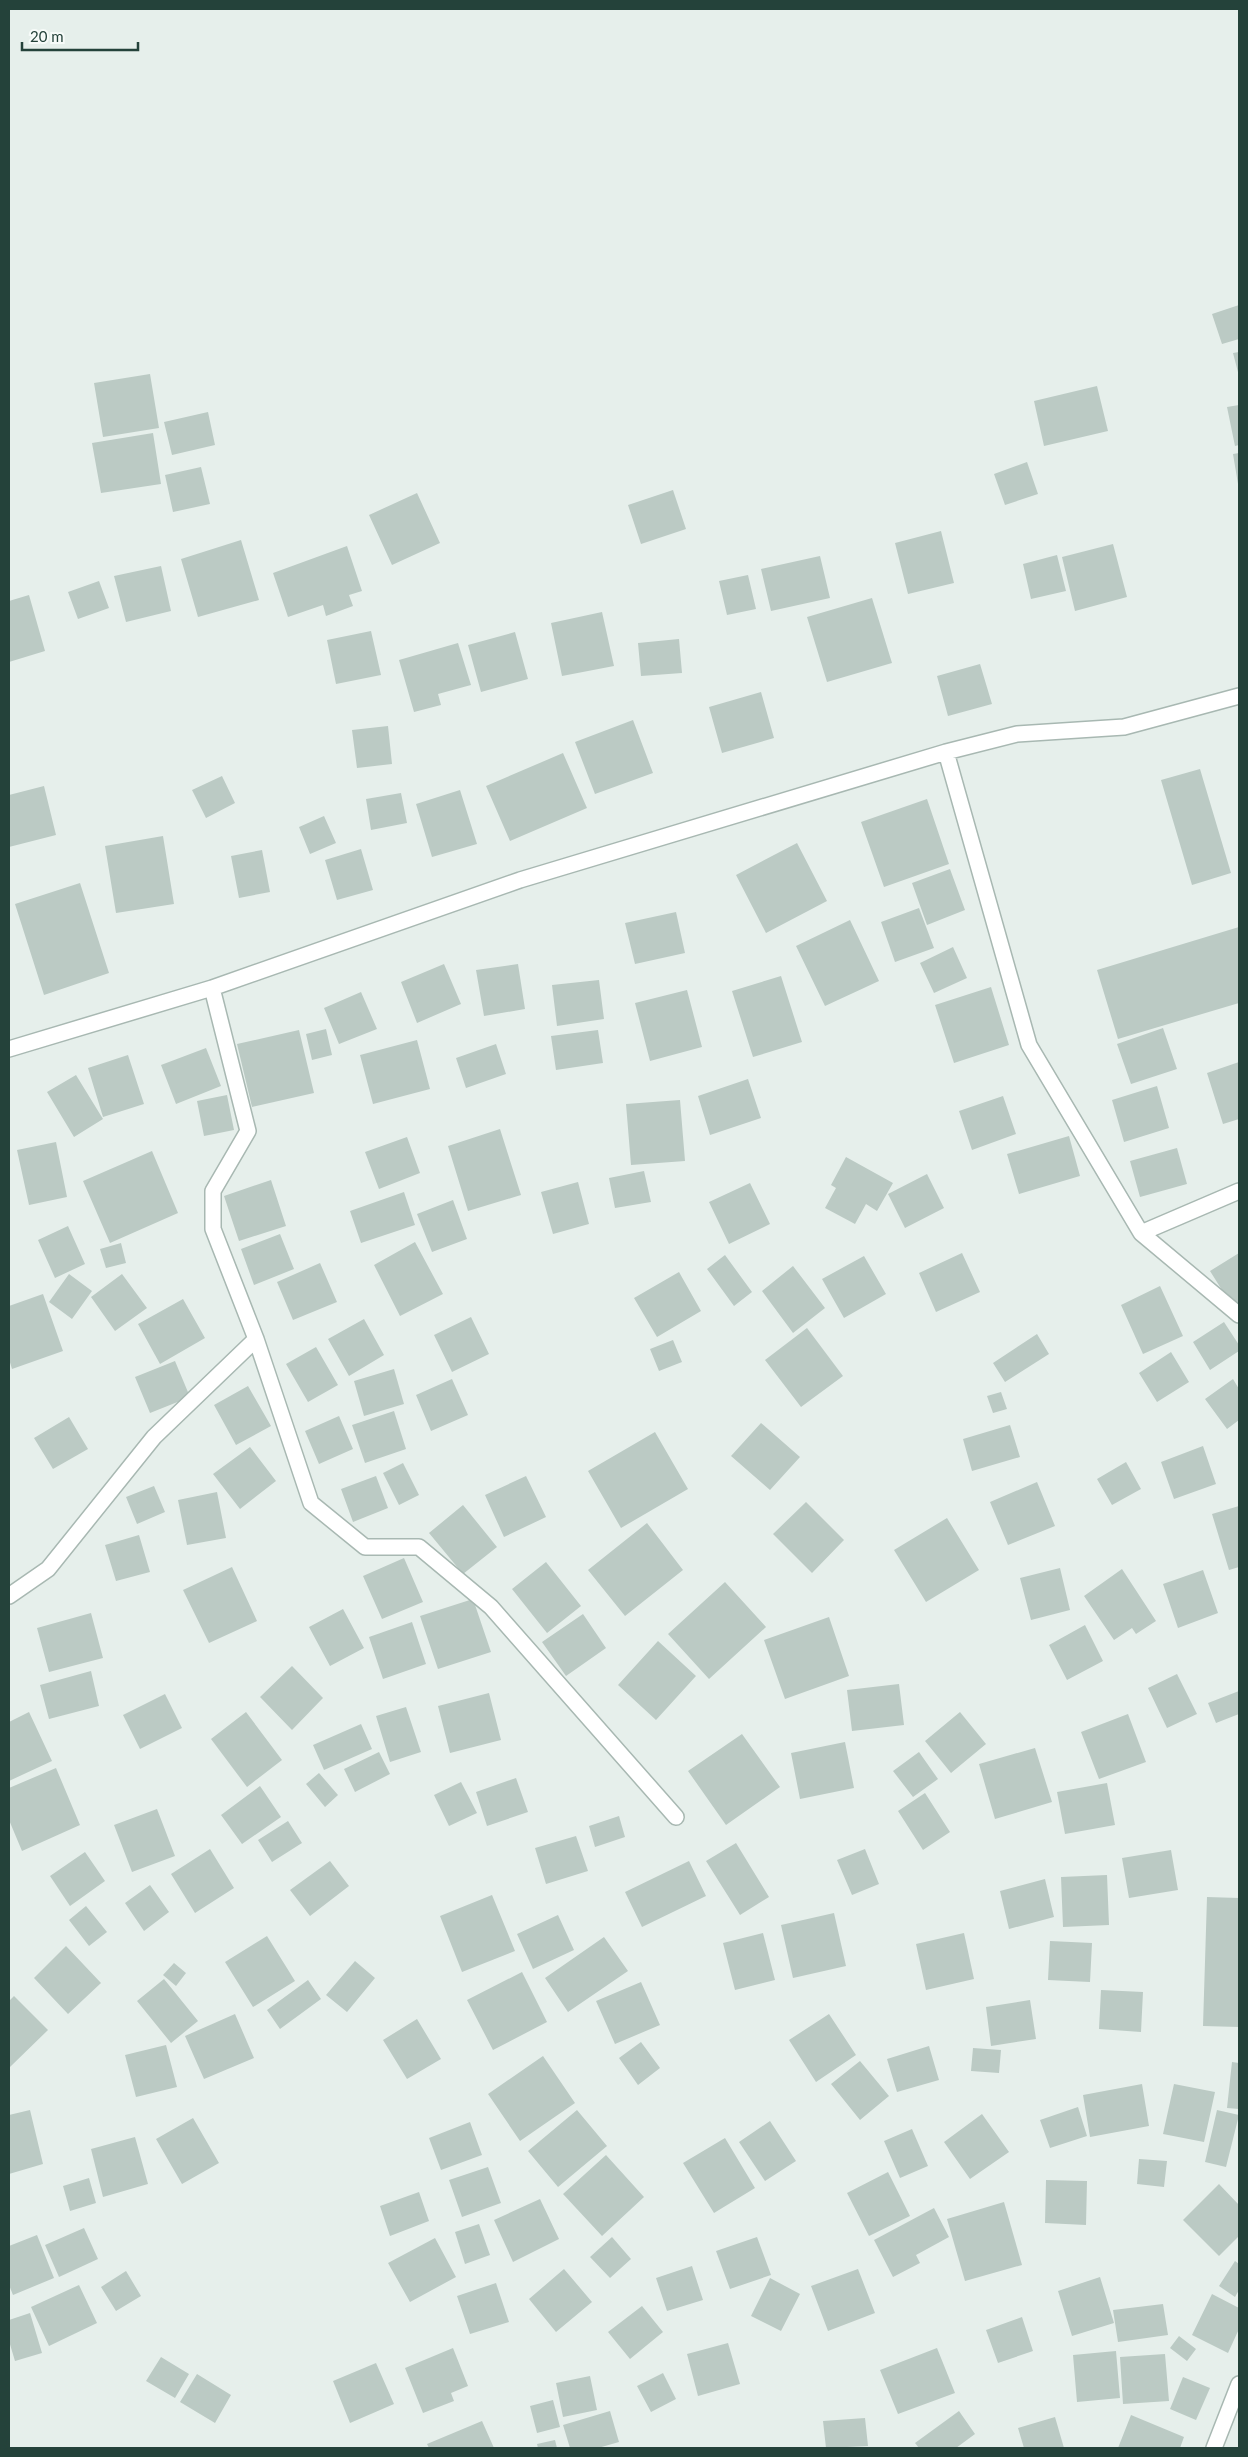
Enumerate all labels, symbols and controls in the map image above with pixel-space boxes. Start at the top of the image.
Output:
scale bar [22,20,139,52]
text: 20 m [30,27,64,45]

